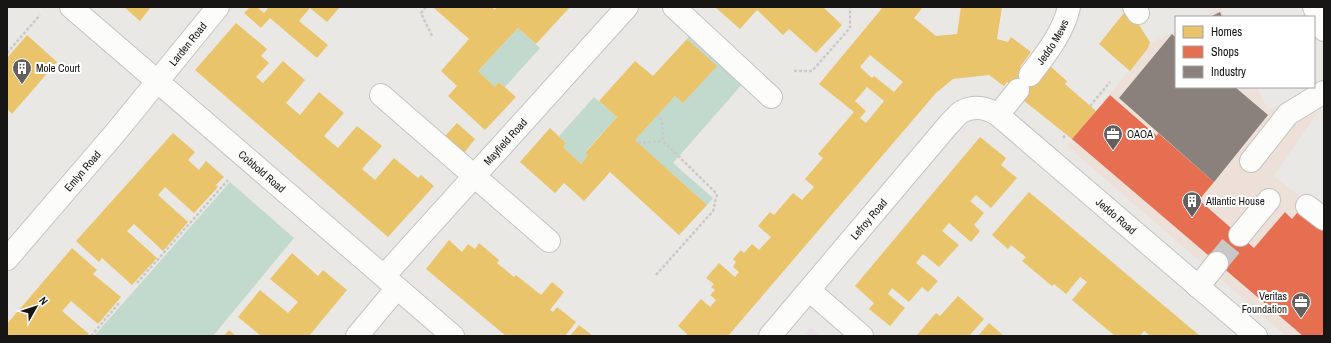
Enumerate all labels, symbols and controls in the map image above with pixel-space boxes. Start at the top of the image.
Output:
legend [1175,16,1315,88]
street label: Jeddo Mews [1033,17,1072,68]
street label: Larden Road [166,19,210,69]
text: Homes [1211,24,1242,40]
text: Shops [1211,44,1239,60]
building icon: Mole Court [11,57,33,85]
place label: Mole Court [36,61,81,75]
text: Industry [1211,64,1246,80]
street label: Mayfield Road [481,115,530,168]
office icon: OAOA [1102,123,1124,151]
place label: OAOA [1127,127,1154,141]
street label: Cobbold Road [235,147,288,196]
street label: Emlyn Road [61,148,104,194]
building icon: Atlantic House [1181,190,1203,218]
place label: Atlantic House [1205,194,1265,208]
street label: Jeddo Road [1093,195,1139,237]
street label: Lefroy Road [847,196,890,242]
north arrow [16,287,56,327]
place label: Veritas Foundation [1242,289,1287,316]
office icon: Veritas Foundation [1290,291,1312,319]
text: N [36,294,51,308]

